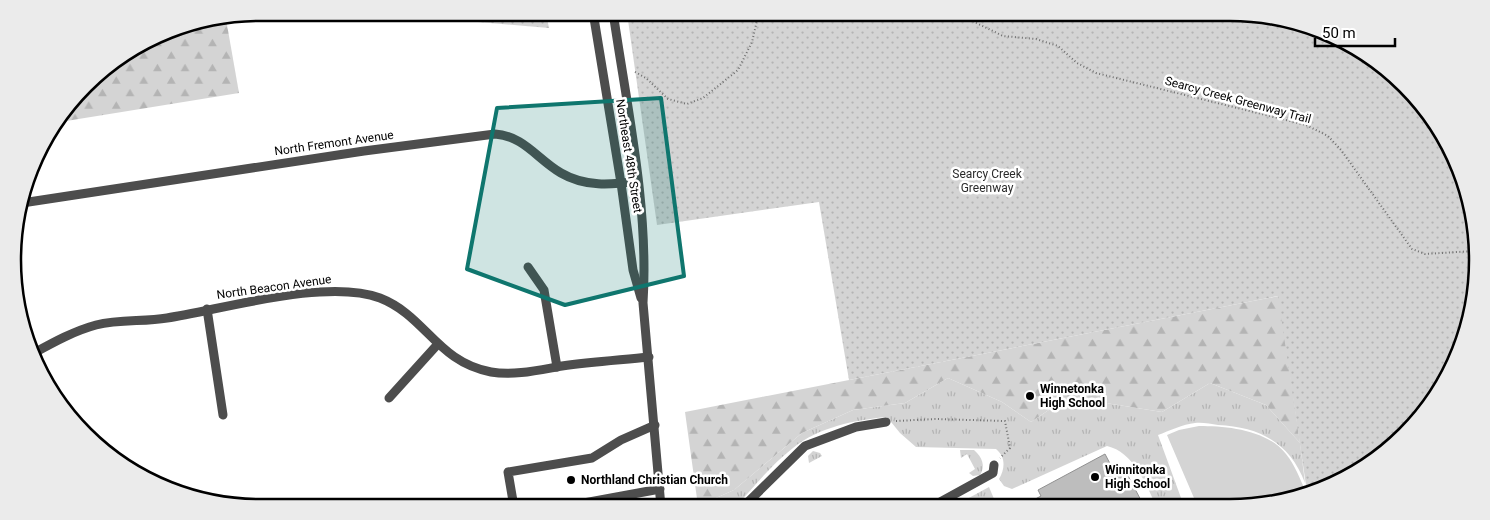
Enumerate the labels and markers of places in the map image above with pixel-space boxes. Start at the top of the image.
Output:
place label: Winnetonka High School [1040,382,1105,410]
marker: Winnetonka High School [1024,390,1036,402]
place label: Winnitonka High School [1105,463,1170,491]
marker: Winnitonka High School [1089,471,1101,483]
place label: Northland Christian Church [581,473,728,487]
marker: Northland Christian Church [565,474,577,486]

